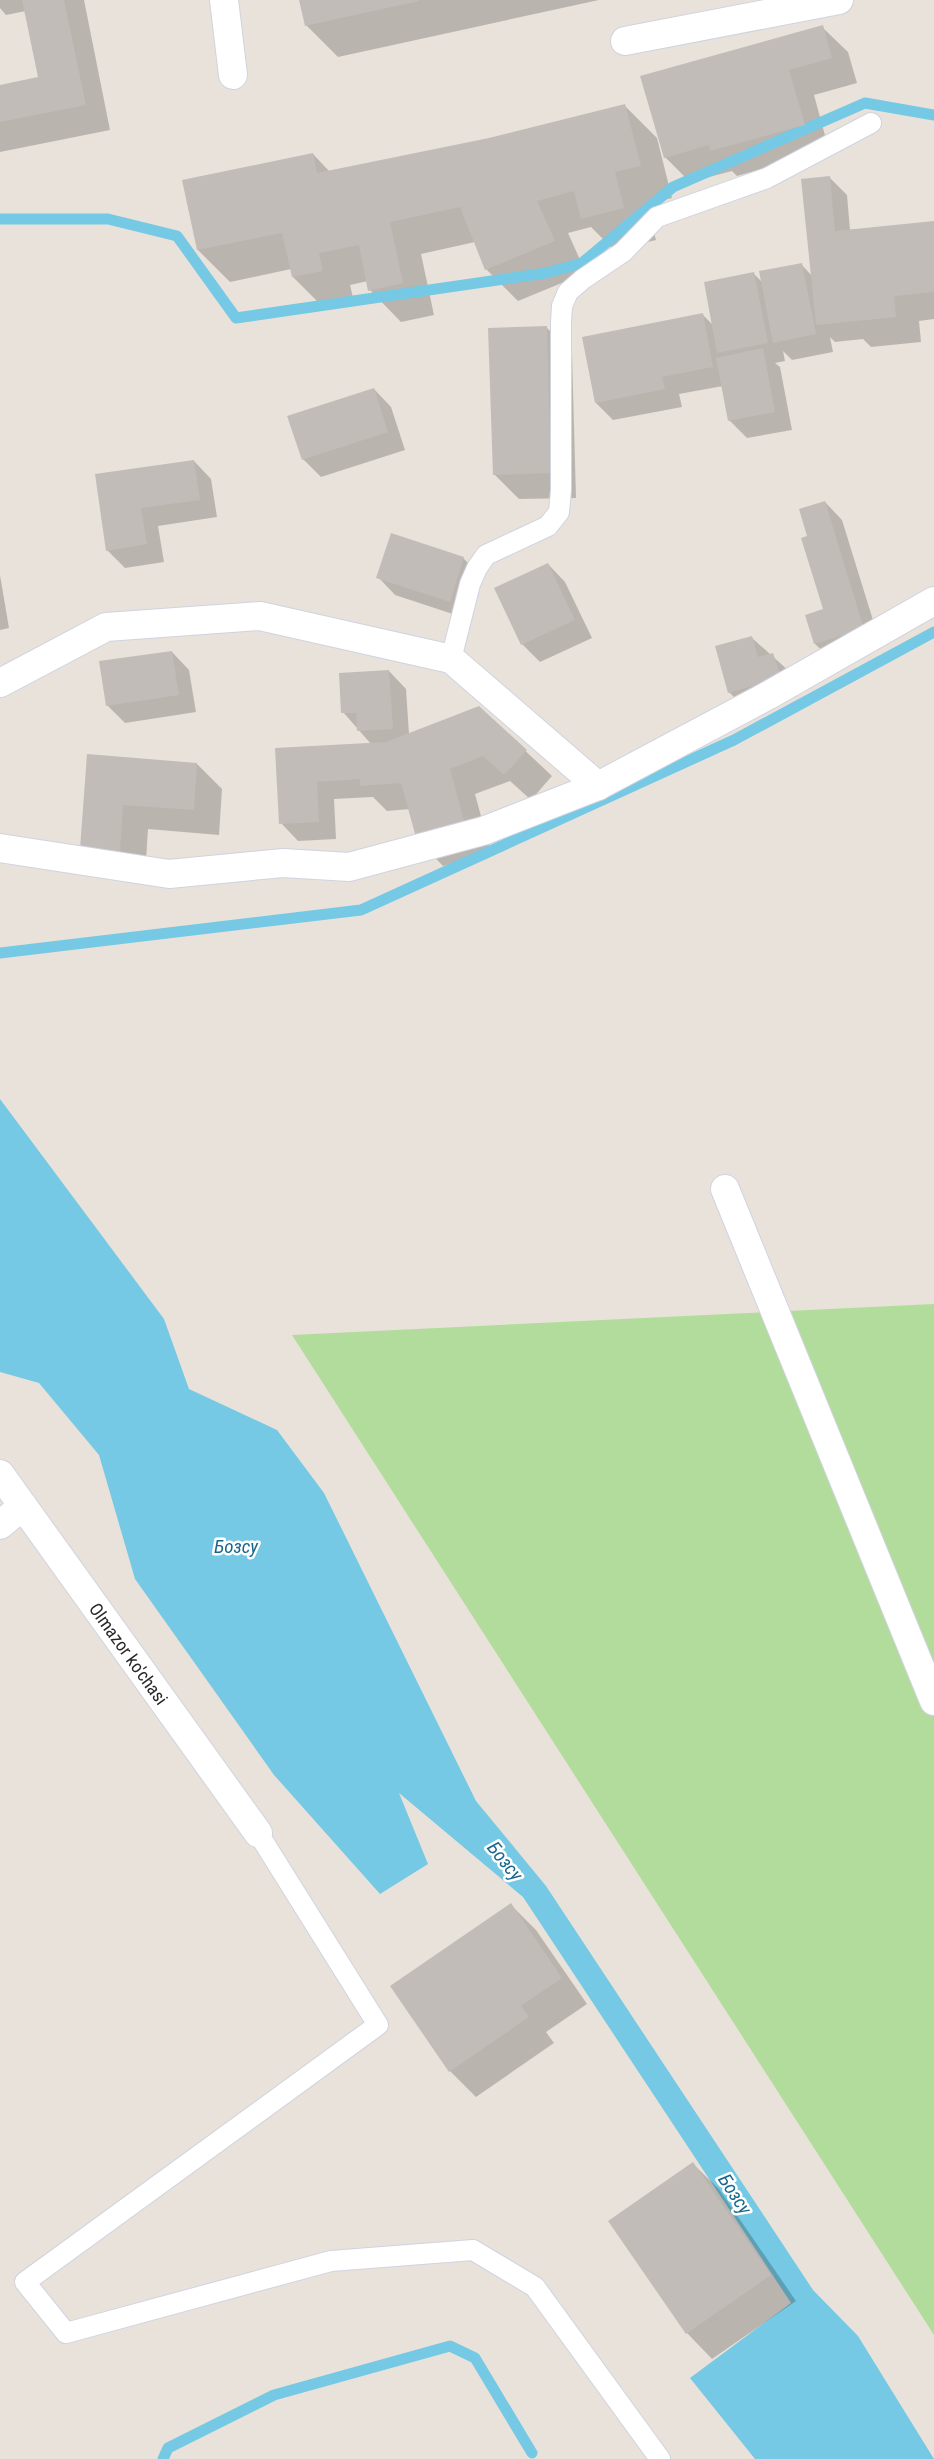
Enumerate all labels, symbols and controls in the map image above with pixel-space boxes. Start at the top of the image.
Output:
water label: Бозсу [214,1535,259,1558]
street label: Olmazor ko'chasi [85,1599,173,1708]
water label: Бозсу [482,1837,529,1886]
water label: Бозсу [713,2169,757,2220]

